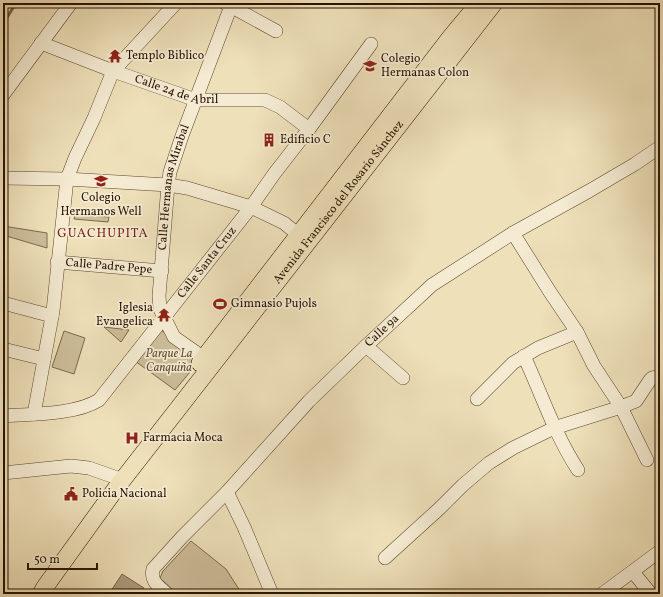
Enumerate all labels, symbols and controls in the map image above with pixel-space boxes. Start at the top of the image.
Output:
temple icon: Templo Biblico [107,48,123,64]
place label: Templo Biblico [126,48,204,64]
place label: Colegio Hermanas Colon [381,51,469,81]
school or university icon: Colegio Hermanas Colon [362,58,378,74]
street label: Calle 24 de Abril [132,71,219,109]
street label: Avenida Francisco del Rosario Sánchez [270,117,408,288]
street label: Calle Hermanas Mirabal [155,122,194,251]
building icon: Edificio C [261,132,277,148]
place label: Edificio C [280,132,331,148]
school or university icon: Colegio Hermanos Well [93,173,109,189]
place label: Colegio Hermanos Well [60,190,142,220]
street label: Calle Santa Cruz [174,223,240,302]
district label: GUACHUPITA [57,225,149,243]
street label: Calle Padre Pepe [65,255,153,278]
sports icon: Gimnasio Pujols [212,296,228,312]
place label: Gimnasio Pujols [231,296,317,312]
place label: Iglesia Evangelica [96,300,153,330]
temple icon: Iglesia Evangelica [156,307,172,323]
street label: Calle 9a [361,311,403,351]
park label: Parque La Canquiña [146,346,193,376]
hospital icon: Farmacia Moca [124,430,140,446]
place label: Farmacia Moca [143,430,223,446]
public building icon: Policia Nacional [63,486,79,502]
place label: Policia Nacional [82,486,167,502]
scale bar [28,545,97,571]
text: 50 m [34,552,60,568]

